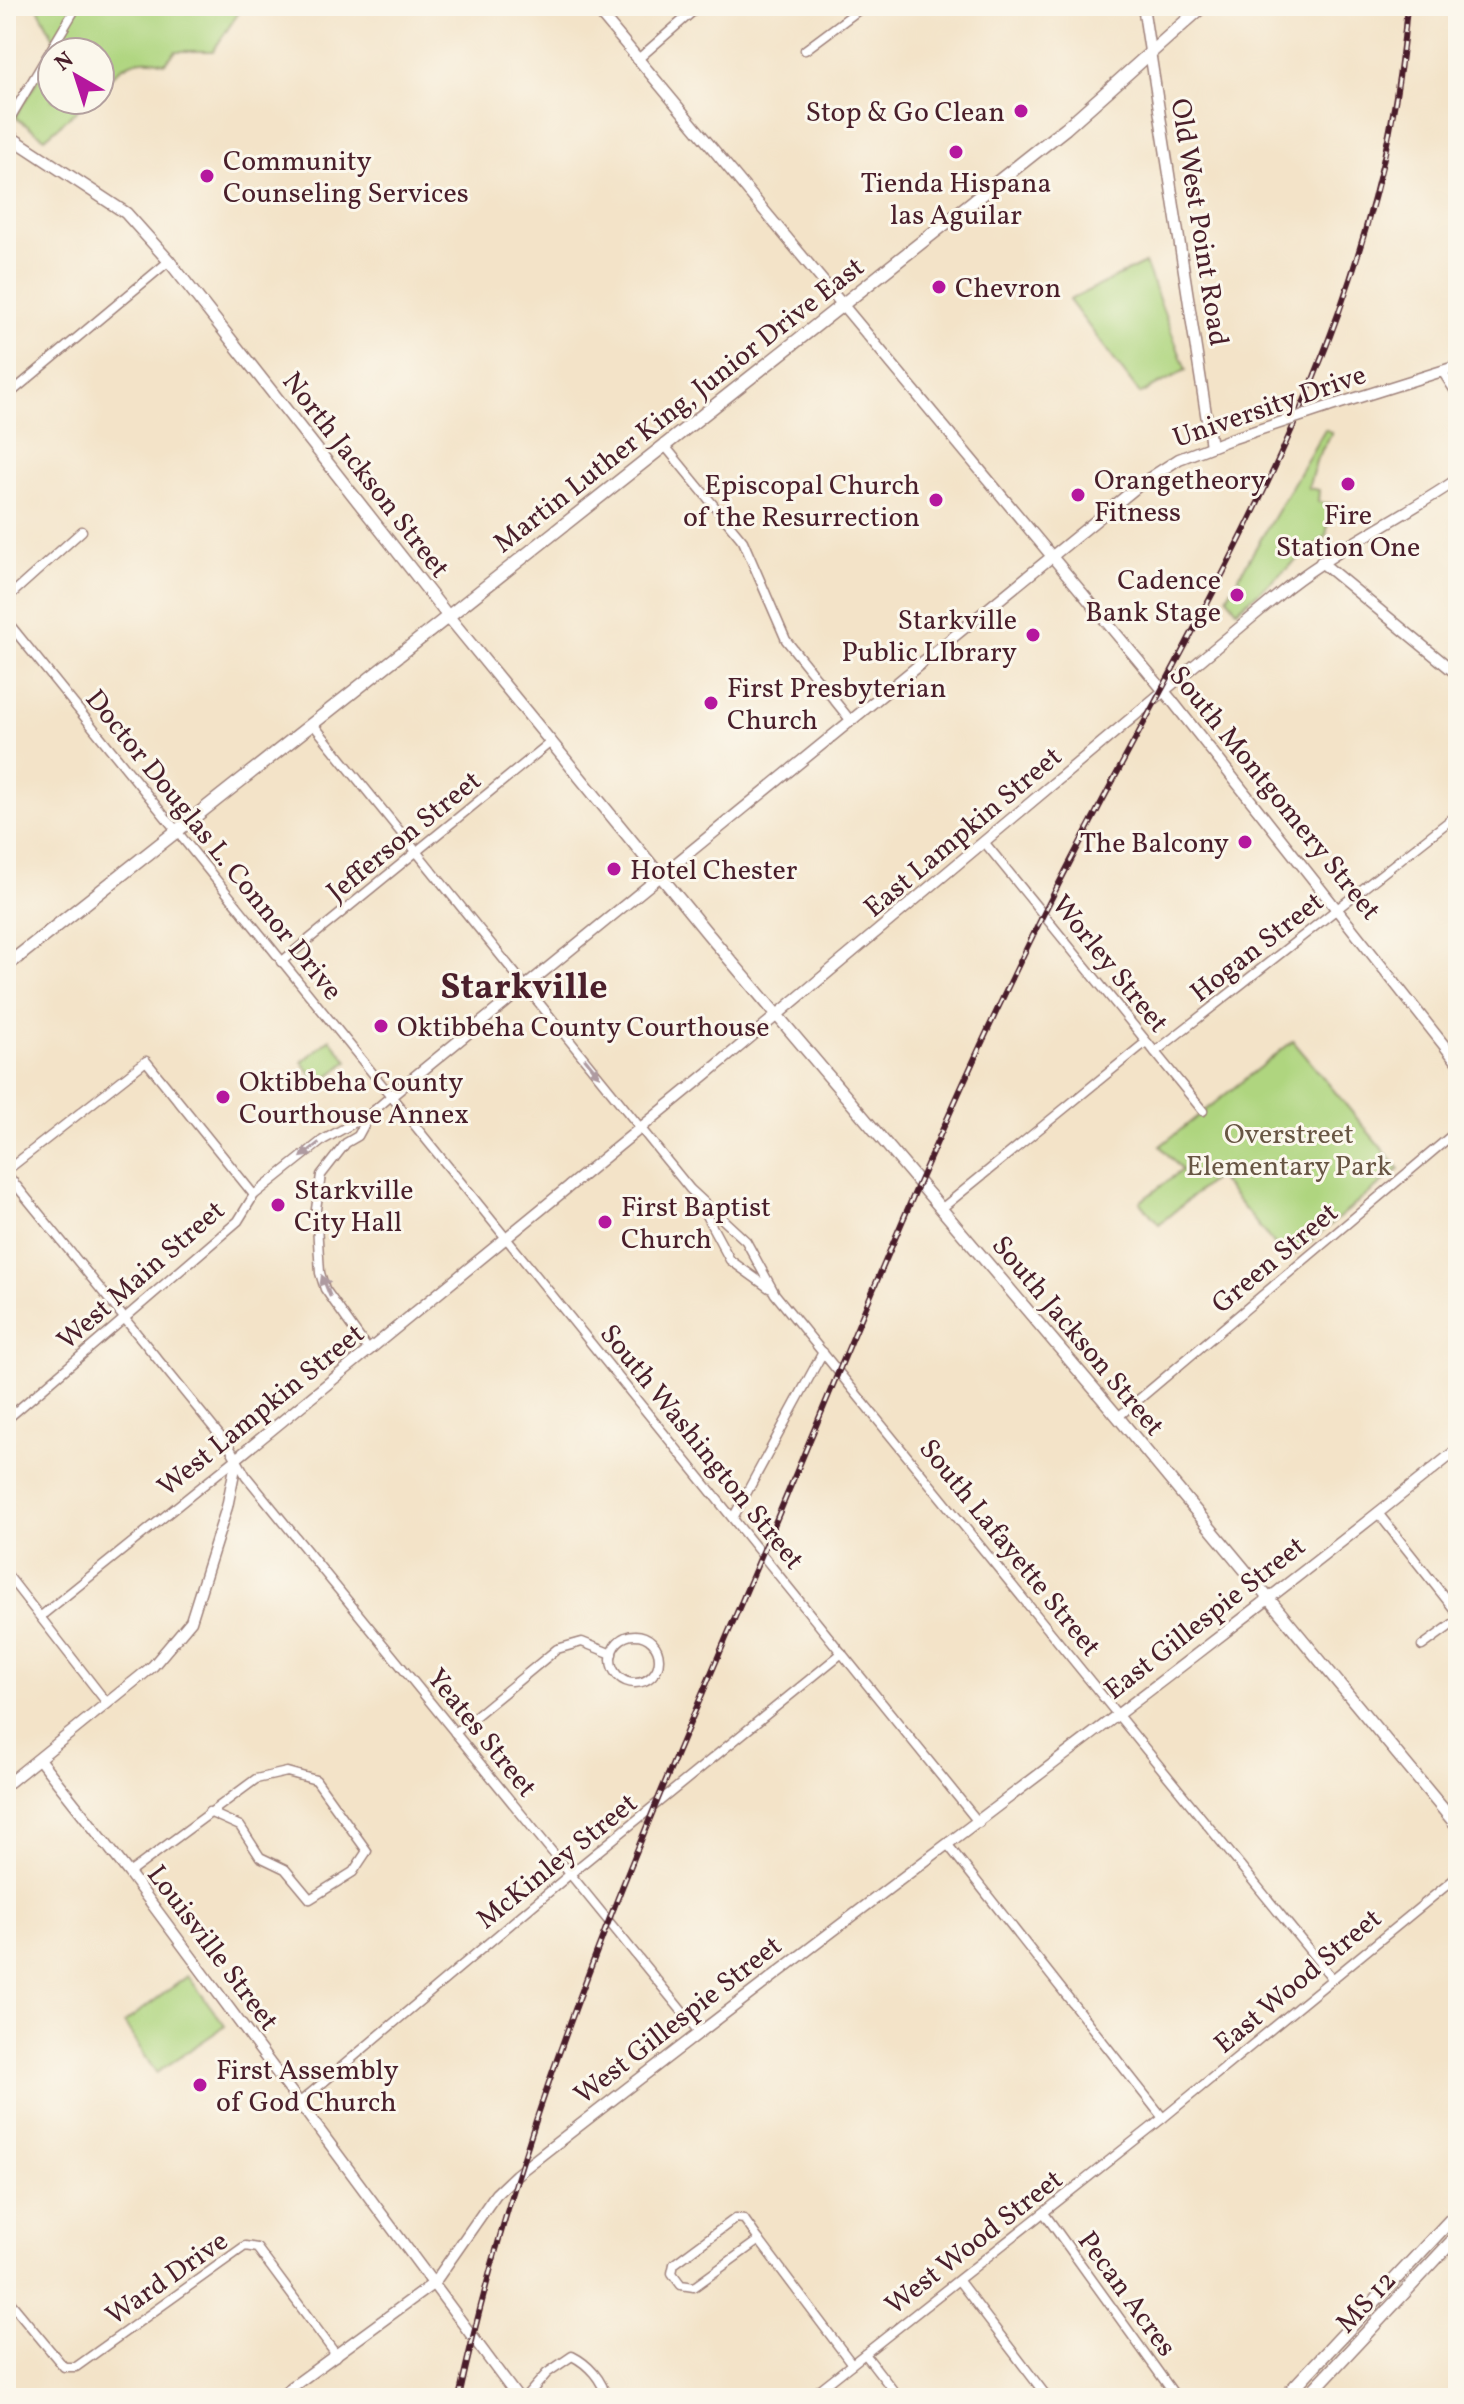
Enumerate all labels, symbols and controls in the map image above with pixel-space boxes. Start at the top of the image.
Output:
north arrow [36,36,116,116]
text: N [49,45,81,79]
place label: Stop & Go Clean [806,94,1005,133]
street label: Old West Point Road [1160,96,1237,349]
marker: Stop & Go Clean [1012,102,1030,120]
place label: Community Counseling Services [223,143,469,214]
marker: Tienda Hispana las Aguilar [947,143,965,161]
place label: Tienda Hispana las Aguilar [861,165,1051,236]
marker: Community Counseling Services [198,167,216,185]
street label: Martin Luther King, Junior Drive East [486,249,873,563]
place label: Chevron [955,270,1061,309]
marker: Chevron [930,278,948,296]
street label: University Drive [1168,356,1372,459]
street label: North Jackson Street [272,364,458,587]
place label: Orangetheory Fitness [1094,462,1266,533]
place label: Episcopal Church of the Resurrection [683,467,920,538]
marker: Fire Station One [1339,475,1357,493]
marker: Orangetheory Fitness [1069,486,1087,504]
marker: Episcopal Church of the Resurrection [927,491,945,509]
place label: Fire Station One [1276,497,1420,568]
place label: Cadence Bank Stage [1085,562,1221,633]
marker: Cadence Bank Stage [1228,586,1246,604]
place label: Starkville Public LIbrary [842,602,1017,673]
marker: Starkville Public LIbrary [1024,626,1042,644]
street label: South Montgomery Street [1159,658,1389,929]
place label: First Presbyterian Church [727,670,947,741]
street label: Doctor Douglas L. Connor Drive [75,682,351,1009]
marker: First Presbyterian Church [702,694,720,712]
street label: East Lampkin Street [856,738,1071,927]
street label: Jefferson Street [319,762,490,911]
place label: The Balcony [1080,825,1229,864]
marker: The Balcony [1236,833,1254,851]
place label: Hotel Chester [630,852,798,891]
marker: Hotel Chester [605,860,623,878]
street label: Hogan Street [1183,883,1333,1013]
street label: Worley Street [1041,887,1177,1042]
district label: Starkville [440,964,608,1014]
place label: Oktibbeha County Courthouse [397,1009,769,1048]
marker: Oktibbeha County Courthouse [372,1017,390,1035]
one-way arrow [583,1057,600,1077]
place label: Oktibbeha County Courthouse Annex [239,1064,469,1135]
marker: Oktibbeha County Courthouse Annex [214,1088,232,1106]
park label: Overstreet Elementary Park [1186,1116,1392,1187]
one-way arrow [300,1141,320,1158]
place label: Starkville City Hall [294,1172,413,1243]
place label: First Baptist Church [621,1189,771,1260]
street label: West Main Street [49,1192,234,1360]
street label: Green Street [1204,1194,1347,1323]
marker: Starkville City Hall [269,1196,287,1214]
marker: First Baptist Church [596,1213,614,1231]
street label: South Jackson Street [981,1228,1173,1445]
one-way arrow [319,1274,332,1298]
street label: West Lampkin Street [150,1315,373,1507]
street label: South Washington Street [590,1316,812,1579]
street label: South Lafayette Street [909,1431,1109,1666]
street label: East Gillespie Street [1097,1528,1314,1710]
street label: Yeates Street [417,1661,545,1806]
street label: McKinley Street [469,1785,646,1939]
street label: Louisville Street [137,1858,287,2039]
street label: East Wood Street [1206,1900,1391,2064]
street label: West Gillespie Street [566,1927,791,2115]
place label: First Assembly of God Church [216,2052,399,2123]
marker: First Assembly of God Church [191,2076,209,2094]
street label: West Wood Street [877,2161,1072,2325]
street label: Ward Drive [98,2222,237,2336]
street label: Pecan Acres [1067,2224,1185,2365]
street label: MS 12 [1328,2263,1406,2343]

